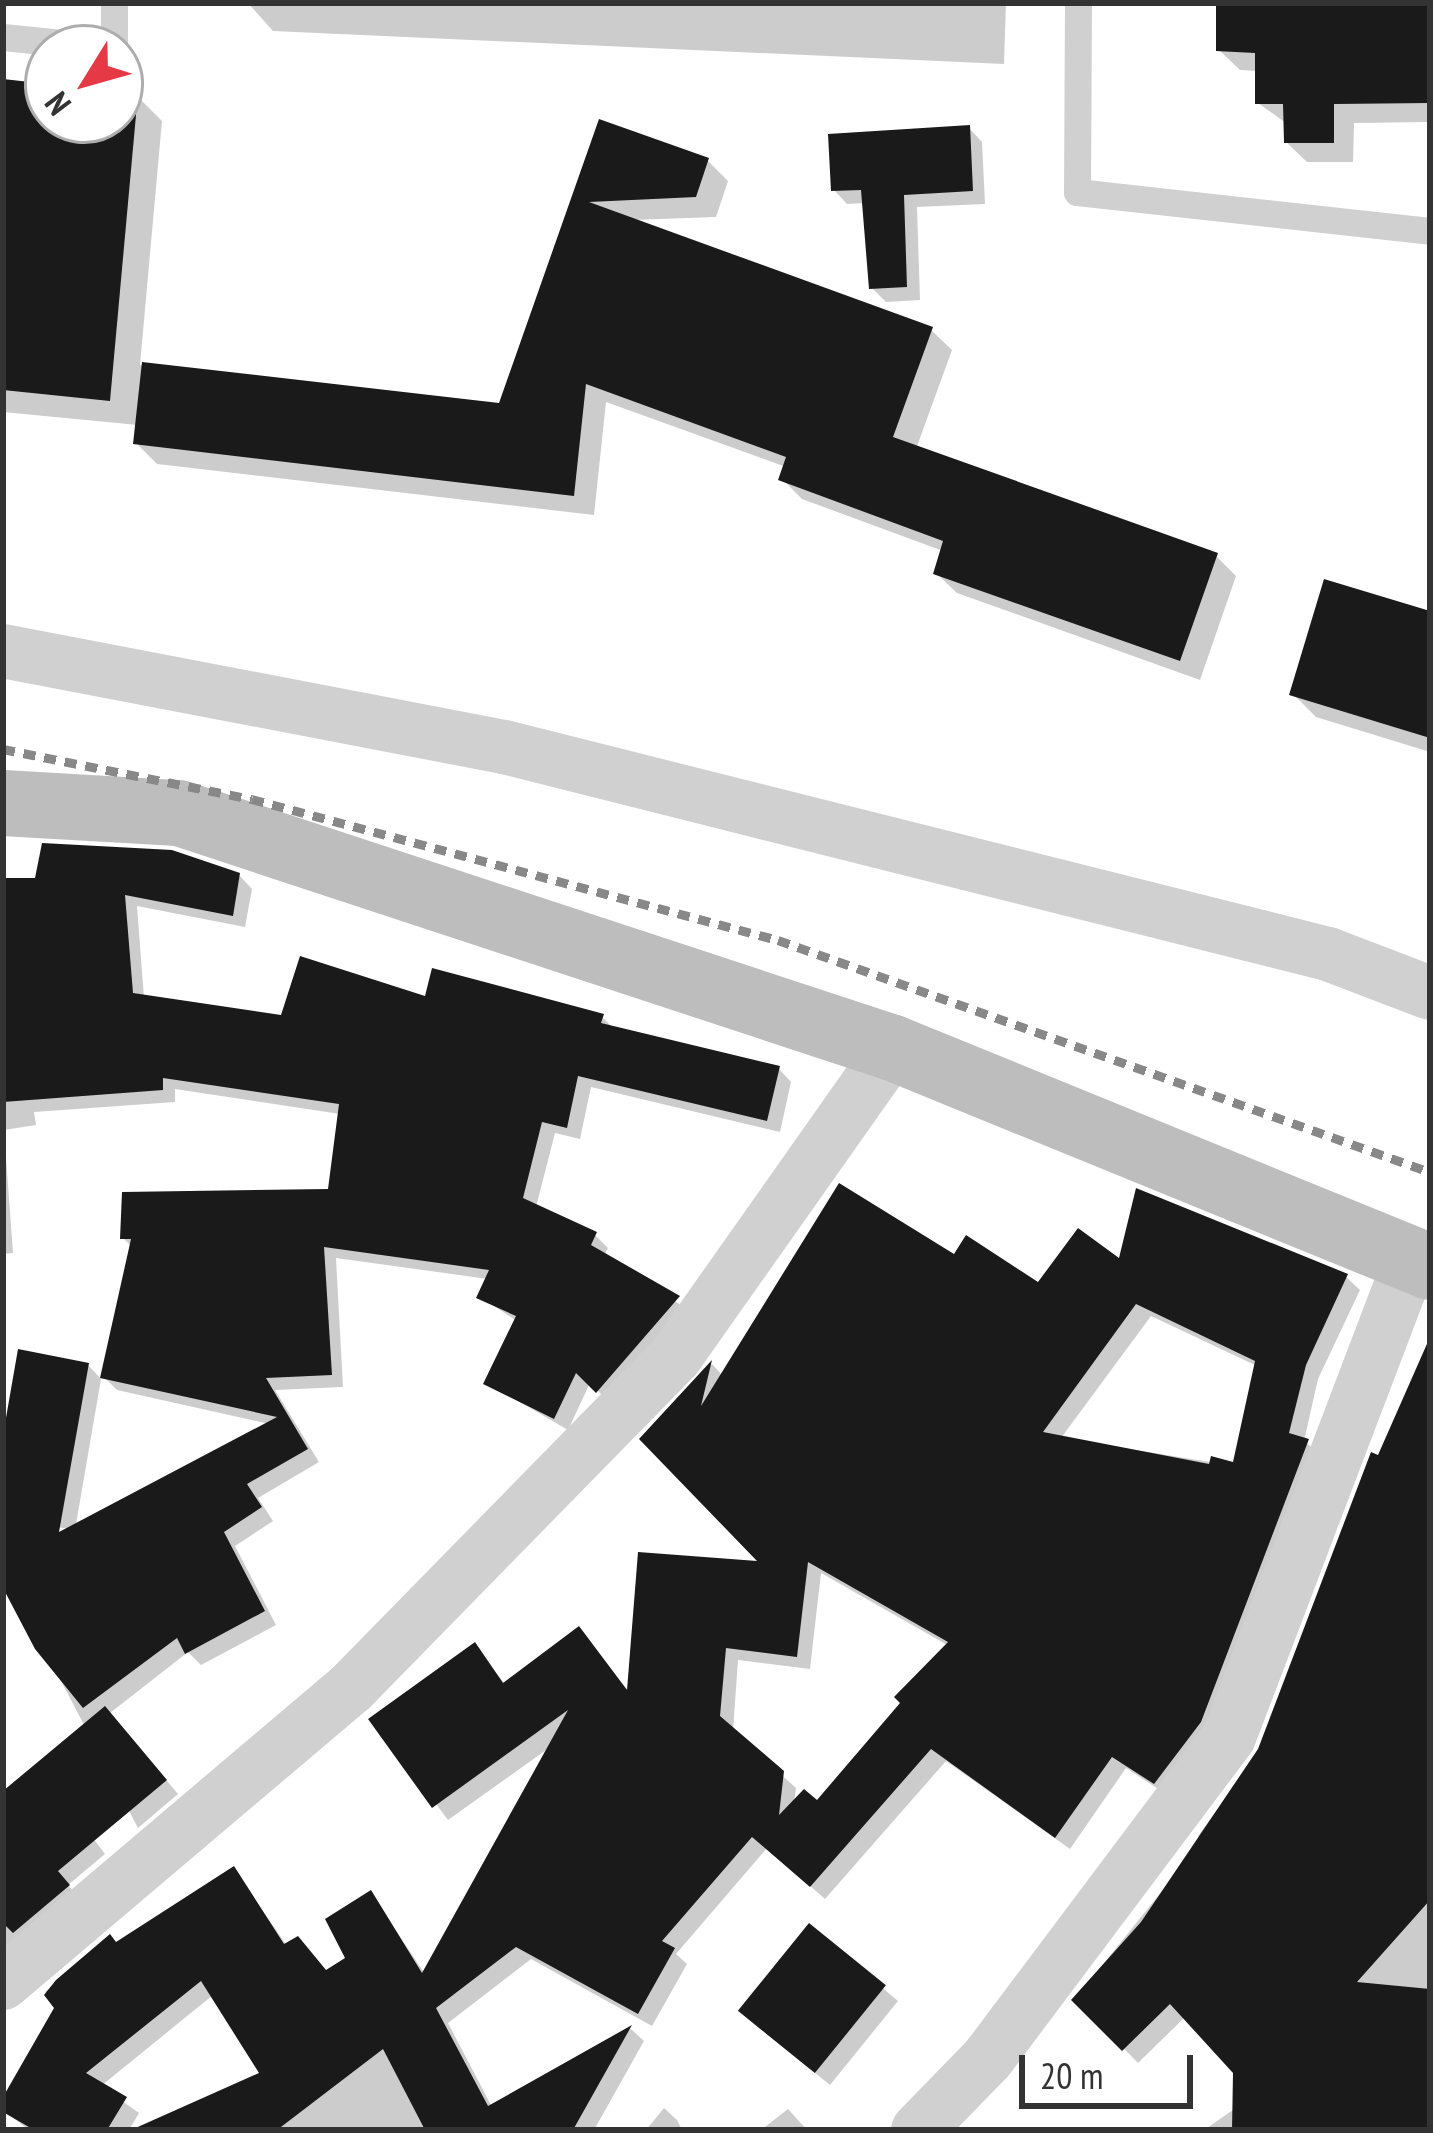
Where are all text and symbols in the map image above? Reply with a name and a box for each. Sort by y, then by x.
north arrow [24,24,144,144]
text: N [35,84,80,124]
scale bar [1025,2031,1199,2105]
text: 20 m [1040,2052,1103,2099]

